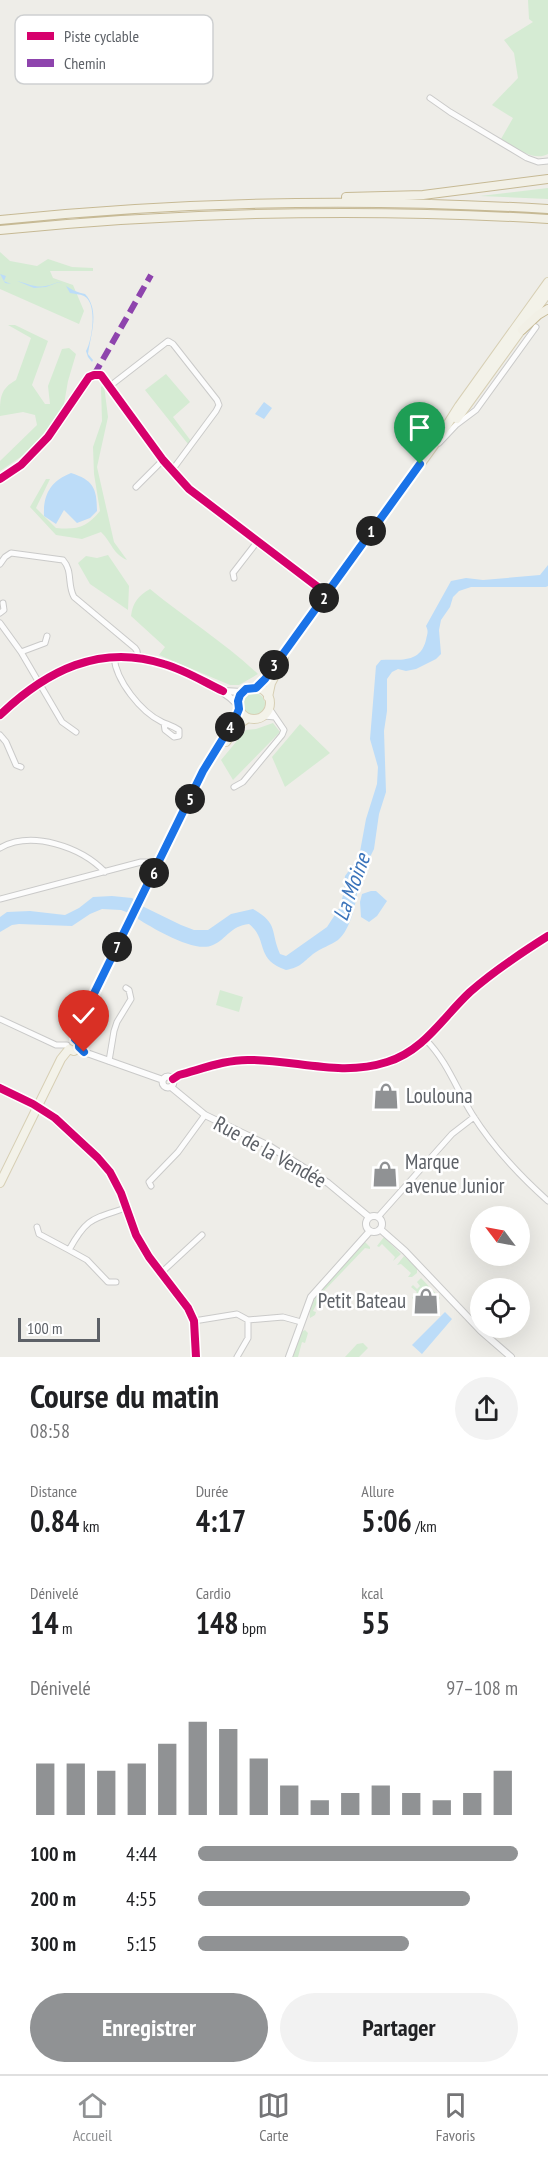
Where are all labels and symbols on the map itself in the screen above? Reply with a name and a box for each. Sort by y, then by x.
legend [15,15,213,84]
text: Piste cyclable [64,26,139,46]
text: Chemin [64,53,106,73]
pin [394,402,445,464]
pin: 1 [356,516,386,546]
pin: 2 [309,583,339,613]
pin: 3 [259,650,289,680]
pin: 4 [215,712,245,742]
pin: 5 [175,784,205,814]
water label: La Moine [326,848,377,924]
pin: 6 [139,858,169,888]
pin: 7 [102,932,132,962]
pin [58,990,109,1052]
shop icon: Loulouna [371,1081,401,1111]
place label: Loulouna [406,1082,473,1109]
street label: Rue de la Vendée [209,1110,331,1194]
place label: Marque avenue Junior [405,1148,505,1199]
shop icon: Marque avenue Junior [370,1159,400,1189]
north arrow [470,1206,530,1266]
shop icon: Petit Bateau [411,1286,441,1316]
place label: Petit Bateau [318,1287,406,1314]
scale bar [18,1315,100,1342]

